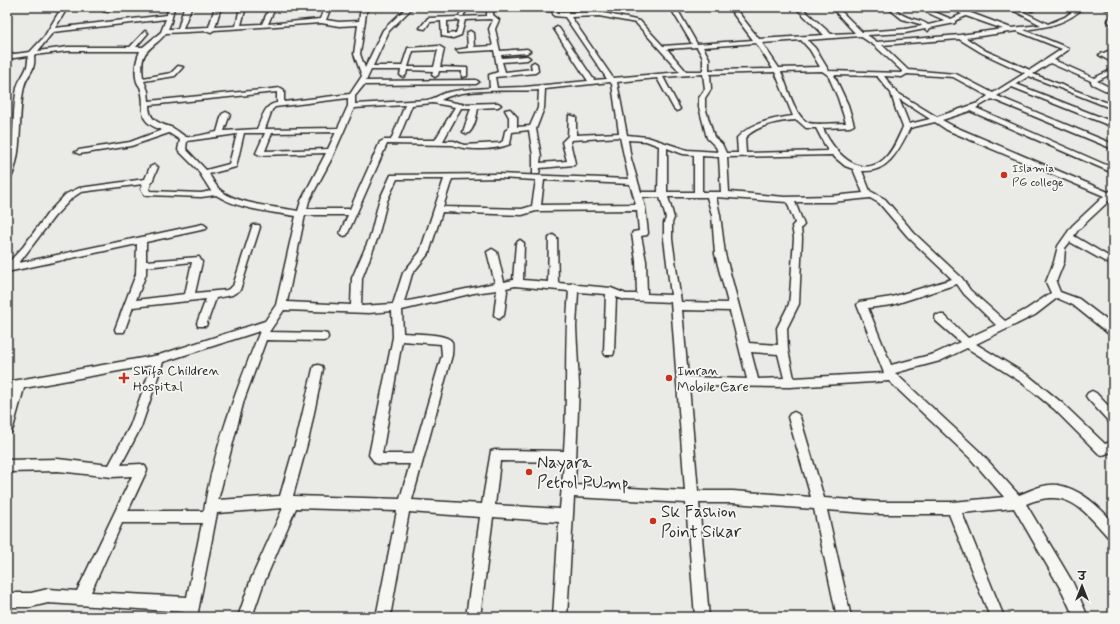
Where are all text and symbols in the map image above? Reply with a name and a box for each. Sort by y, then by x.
place label: Islamia PG college [1012,161,1064,191]
marker: Islamia PG college [999,170,1009,180]
place label: Shifa Children Hospital [133,362,220,396]
place label: Imran Mobile Care [677,362,749,396]
marker: Shifa Children Hospital [118,372,130,384]
marker: Imran Mobile Care [664,373,674,383]
place label: Nayara Petrol PUmp [537,452,629,494]
marker: Nayara Petrol PUmp [524,467,534,477]
place label: Sk Fashion Point Sikar [661,501,742,543]
marker: Sk Fashion Point Sikar [648,516,658,526]
north arrow [1062,566,1102,606]
text: उ [1077,570,1087,584]

